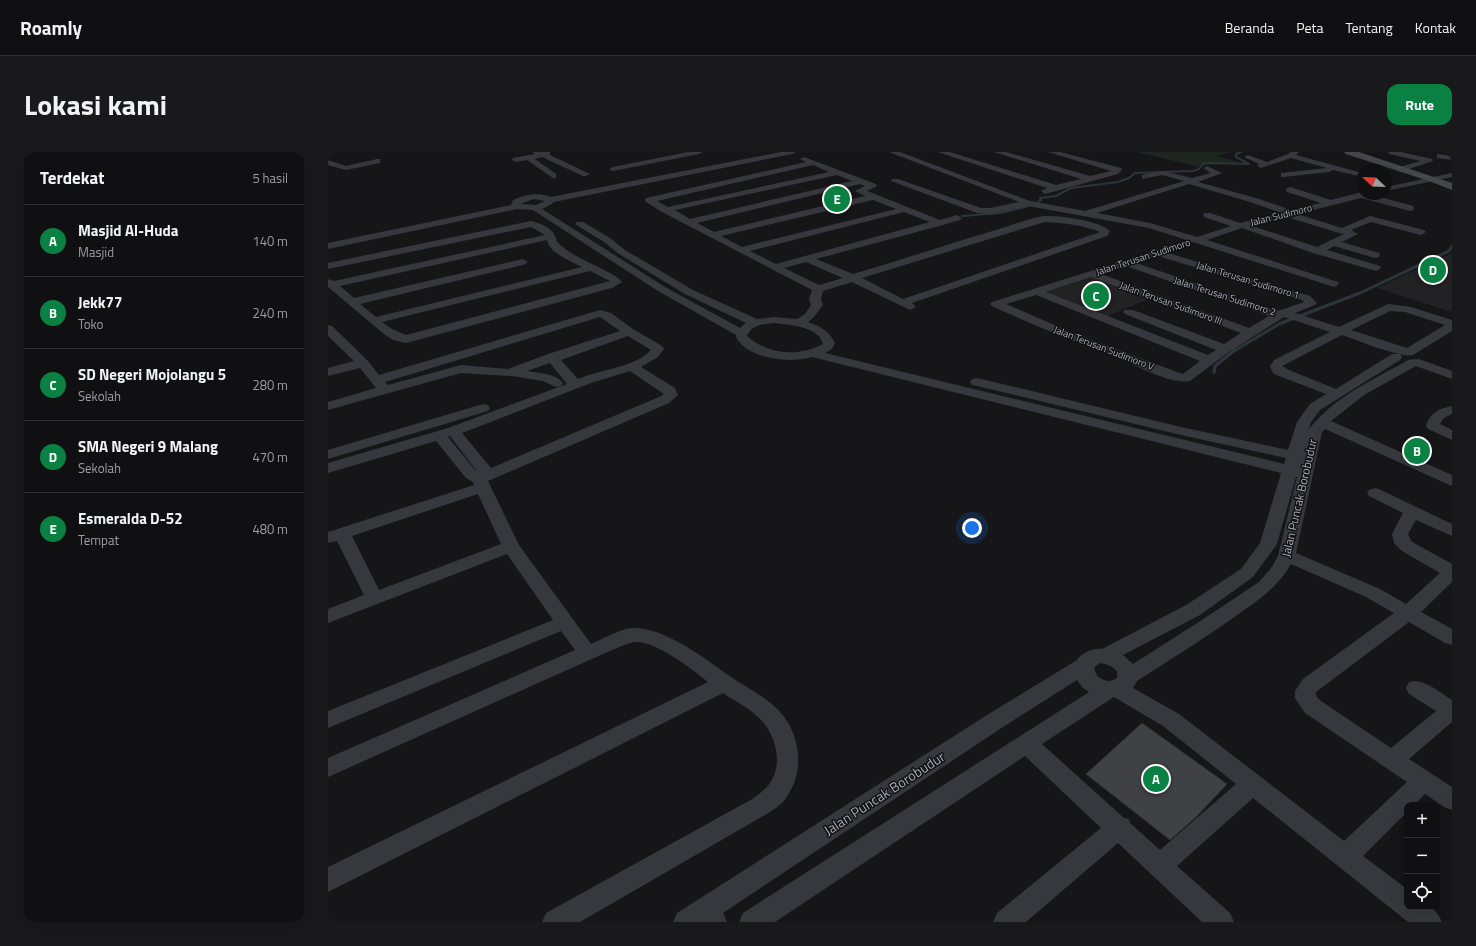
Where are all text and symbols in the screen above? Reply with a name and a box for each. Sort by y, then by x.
text: Roamly [20,13,82,42]
text: Beranda [1225,17,1274,38]
text: Peta [1296,17,1323,38]
text: Tentang [1345,17,1393,38]
text: Kontak [1415,17,1456,38]
text: Lokasi kami [24,83,167,126]
button: Rute [1387,84,1452,125]
north arrow [1356,164,1392,200]
text: Terdekat [40,165,104,191]
text: 5 hasil [252,168,288,188]
pin: E [824,184,850,214]
street label: Jalan Sudimoro [1248,200,1314,230]
text: Masjid Al-Huda [78,219,178,242]
text: A [49,231,57,251]
text: 140 m [252,231,288,251]
street label: Jalan Terusan Sudimoro [1094,235,1192,279]
text: Masjid [78,242,114,262]
pin: D [1420,255,1446,285]
street label: Jalan Terusan Sudimoro 1 [1195,257,1301,303]
street label: Jalan Terusan Sudimoro 2 [1172,272,1278,320]
street label: Jalan Terusan Sudimoro III [1118,277,1224,329]
pin: C [1083,281,1109,311]
text: Jekk77 [78,291,122,314]
text: B [49,303,57,323]
text: 240 m [252,303,288,323]
text: Toko [78,314,103,334]
street label: Jalan Terusan Sudimoro V [1052,322,1157,374]
text: SD Negeri Mojolangu 5 [78,363,226,386]
text: C [49,375,57,395]
text: 280 m [252,375,288,395]
text: Sekolah [78,386,121,406]
text: SMA Negeri 9 Malang [78,435,218,458]
pin: B [1404,436,1430,466]
street label: Jalan Puncak Borobudur [1276,437,1322,559]
text: D [49,447,57,467]
text: 470 m [252,447,288,467]
text: Sekolah [78,458,121,478]
text: Esmeralda D-52 [78,507,183,530]
your location [962,518,982,538]
text: E [49,519,57,539]
text: 480 m [252,519,288,539]
text: Tempat [78,530,119,550]
street label: Jalan Puncak Borobudur [819,746,949,840]
pin: A [1143,764,1169,794]
map controls [1404,802,1440,910]
button: + [1404,802,1440,838]
button: − [1404,838,1440,874]
button: locate [1404,874,1440,910]

